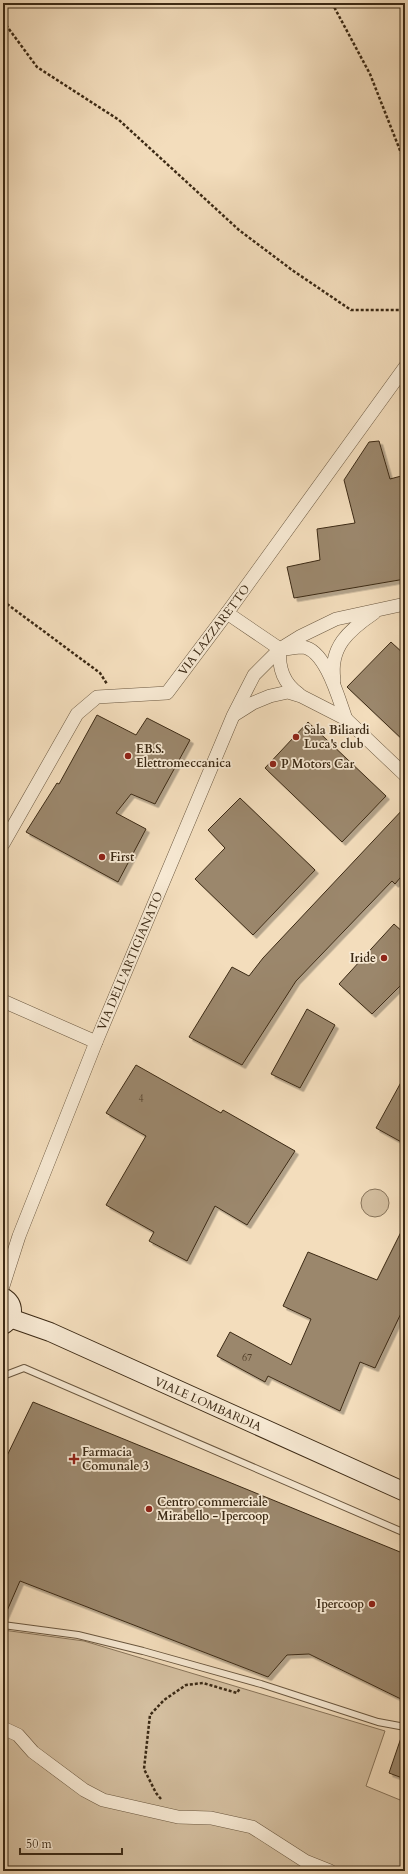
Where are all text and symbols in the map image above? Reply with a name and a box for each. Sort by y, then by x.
street label: VIA LAZZARETTO [175,581,253,679]
place label: Sala Biliardi Luca's club [304,722,370,752]
marker: Sala Biliardi Luca's club [291,732,301,742]
place label: F.B.S. Elettromeccanica [136,741,231,771]
marker: F.B.S. Elettromeccanica [123,751,133,761]
place label: P Motors Car [281,756,354,772]
marker: P Motors Car [268,759,278,769]
place label: First [110,849,135,865]
marker: First [97,852,107,862]
street label: VIA DELL'ARTIGIANATO [94,889,166,1033]
place label: Iride [350,950,376,966]
marker: Iride [379,953,389,963]
house number: 4 [138,1092,144,1106]
house number: 67 [242,1351,252,1365]
street label: VIALE LOMBARDIA [152,1373,265,1435]
place label: Farmacia Comunale 3 [82,1444,149,1474]
marker: Farmacia Comunale 3 [69,1454,79,1464]
place label: Centro commerciale Mirabello - Ipercoop [157,1494,269,1524]
marker: Centro commerciale Mirabello - Ipercoop [144,1504,154,1514]
place label: Ipercoop [317,1596,364,1612]
marker: Ipercoop [367,1599,377,1609]
scale bar [20,1830,122,1856]
text: 50 m [26,1836,53,1852]

